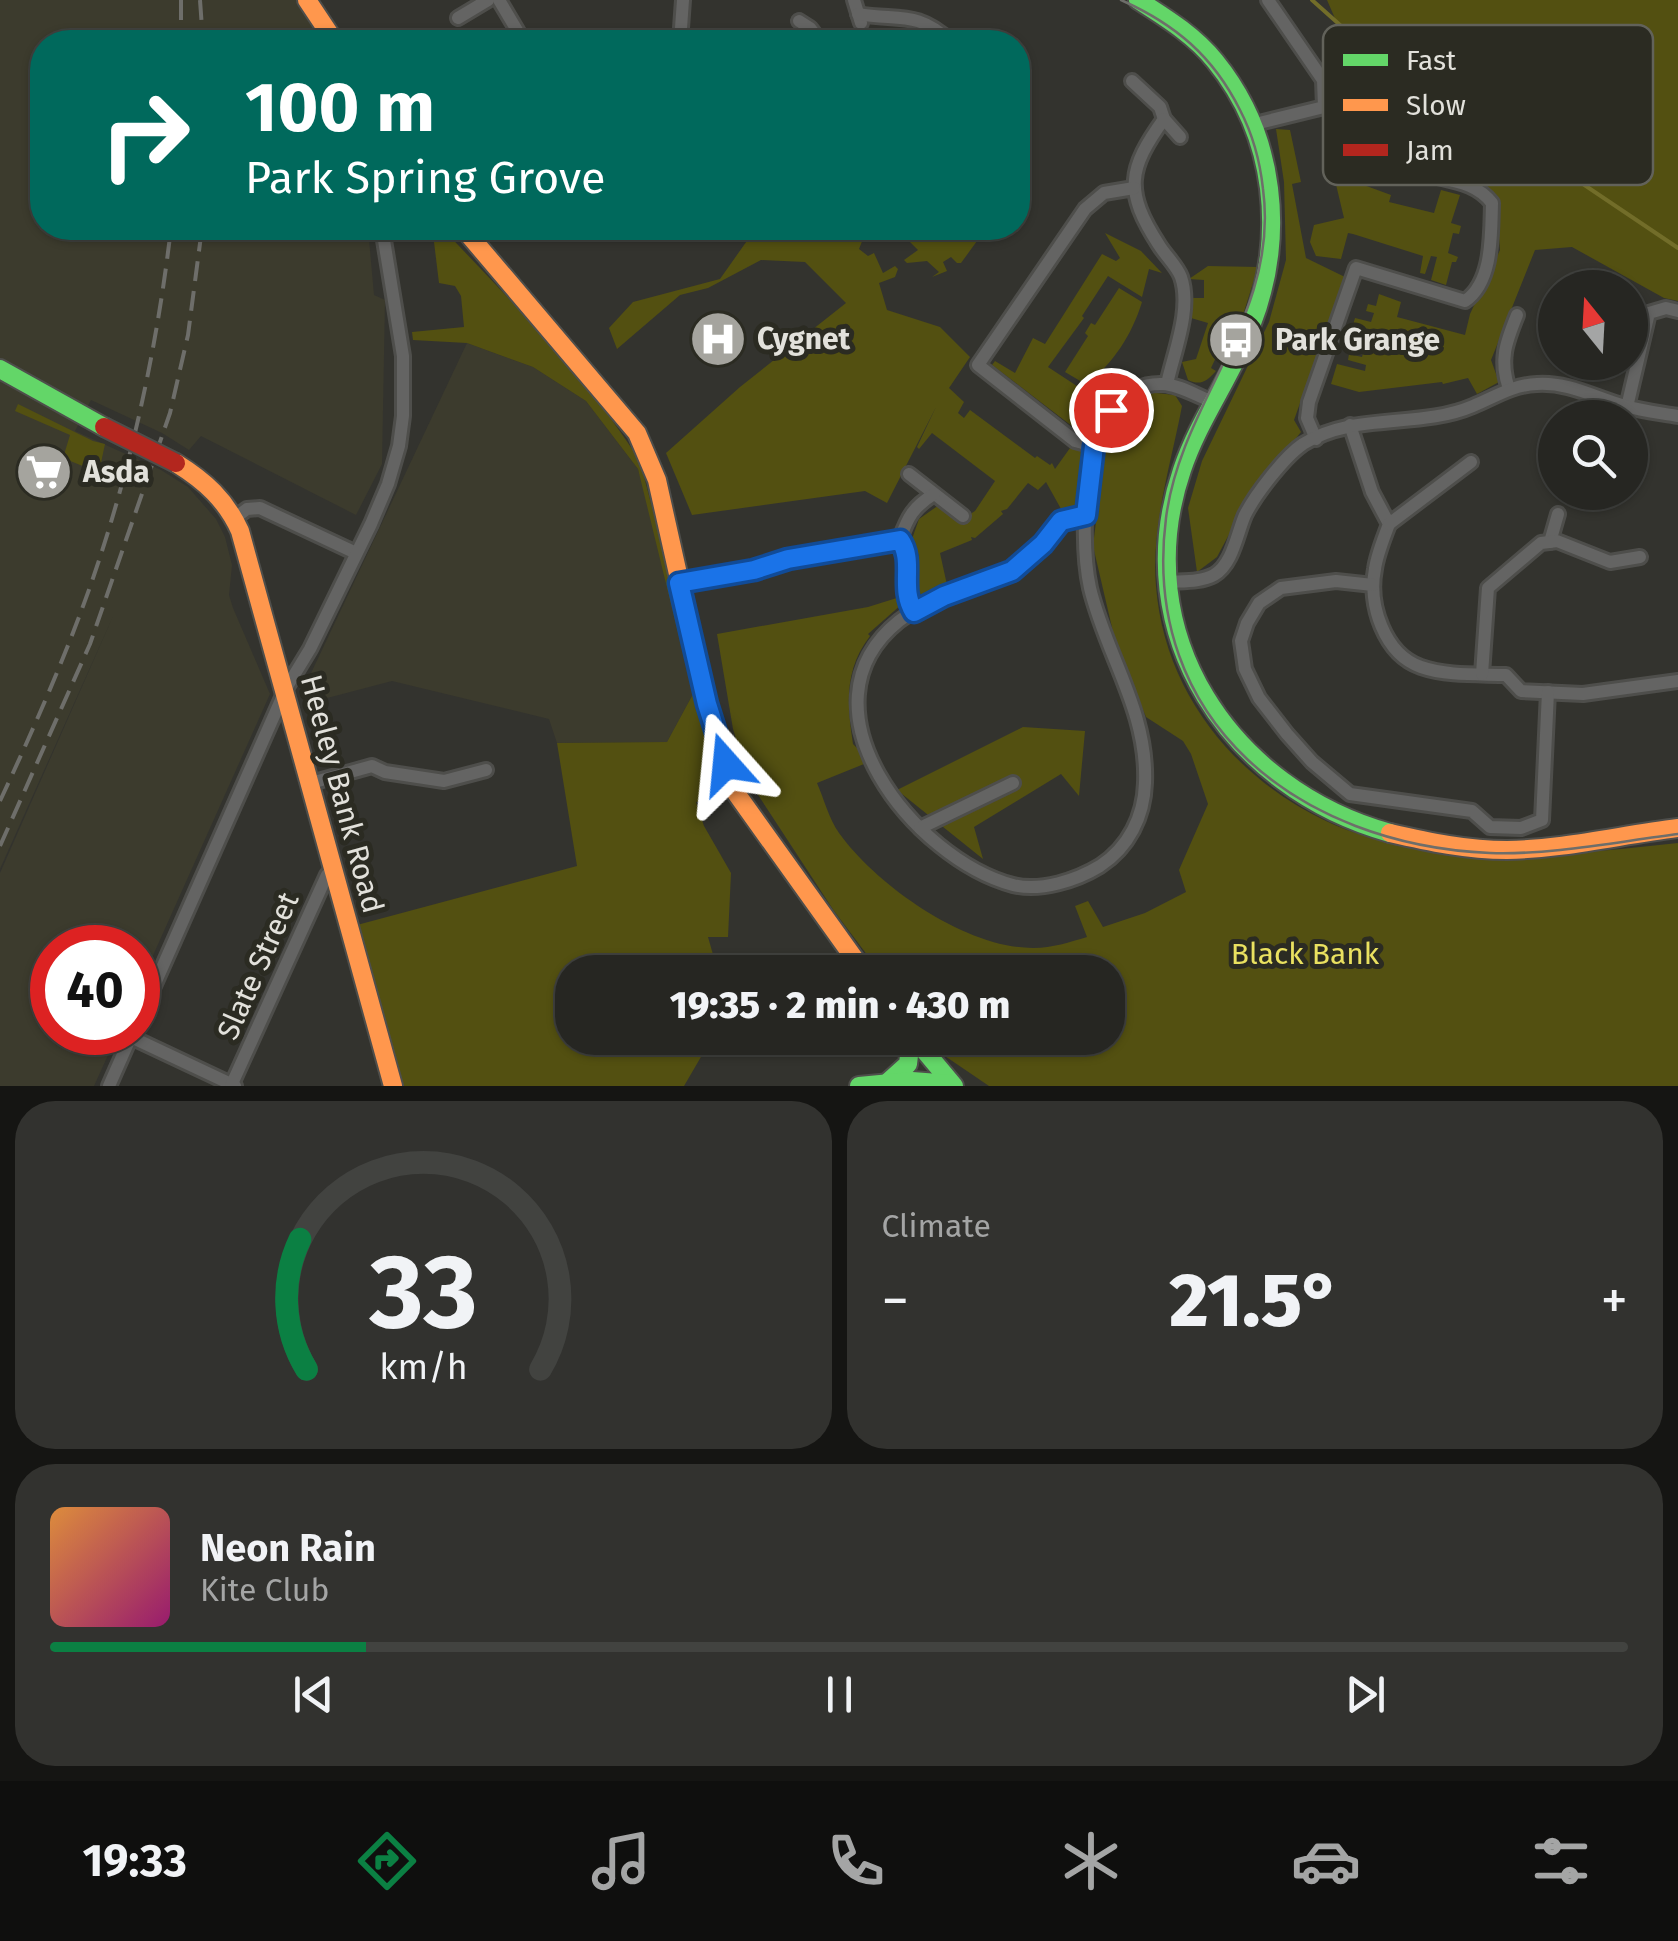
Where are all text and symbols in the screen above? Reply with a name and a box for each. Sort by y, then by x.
legend [1323,25,1653,185]
text: Fast [1406,44,1457,77]
text: 100 m [245,66,435,150]
icon: right [80,70,210,200]
text: Slow [1406,89,1466,122]
text: Jam [1406,134,1454,167]
text: Park Spring Grove [245,151,606,205]
north arrow [1538,270,1648,380]
map controls [1538,270,1648,510]
hospital icon: Cygnet [688,309,748,369]
bus stop icon: Park Grange [1206,310,1266,370]
place label: Cygnet [757,321,851,357]
place label: Park Grange [1275,322,1440,358]
pin [1069,368,1154,453]
icon: arrive [1084,383,1139,438]
button: search [1538,400,1648,510]
supermarket icon: Asda [14,442,74,502]
place label: Asda [82,454,150,490]
street label: Heeley Bank Road [293,671,391,917]
position arrow [674,712,778,816]
street label: Slate Street [210,887,307,1045]
speed limit sign: 40 [30,925,160,1055]
park label: Black Bank [1231,936,1380,972]
text: 19:35 · 2 min · 430 m [670,982,1010,1028]
text: Climate [882,1207,991,1245]
text: 33 [368,1230,477,1355]
text: 21.5° [1169,1256,1340,1346]
text: − [882,1268,909,1334]
text: + [1601,1268,1628,1334]
text: km/h [379,1346,467,1388]
text: Neon Rain [200,1525,376,1571]
text: Kite Club [200,1571,329,1609]
icon: previous [286,1667,341,1722]
icon: pause [812,1667,867,1722]
icon: next [1338,1667,1393,1722]
icon: directions [352,1826,422,1896]
icon: music [586,1826,656,1896]
icon: phone [821,1826,891,1896]
icon: climate [1056,1826,1126,1896]
icon: car [1291,1826,1361,1896]
icon: filters [1526,1826,1596,1896]
text: 19:33 [82,1834,187,1888]

